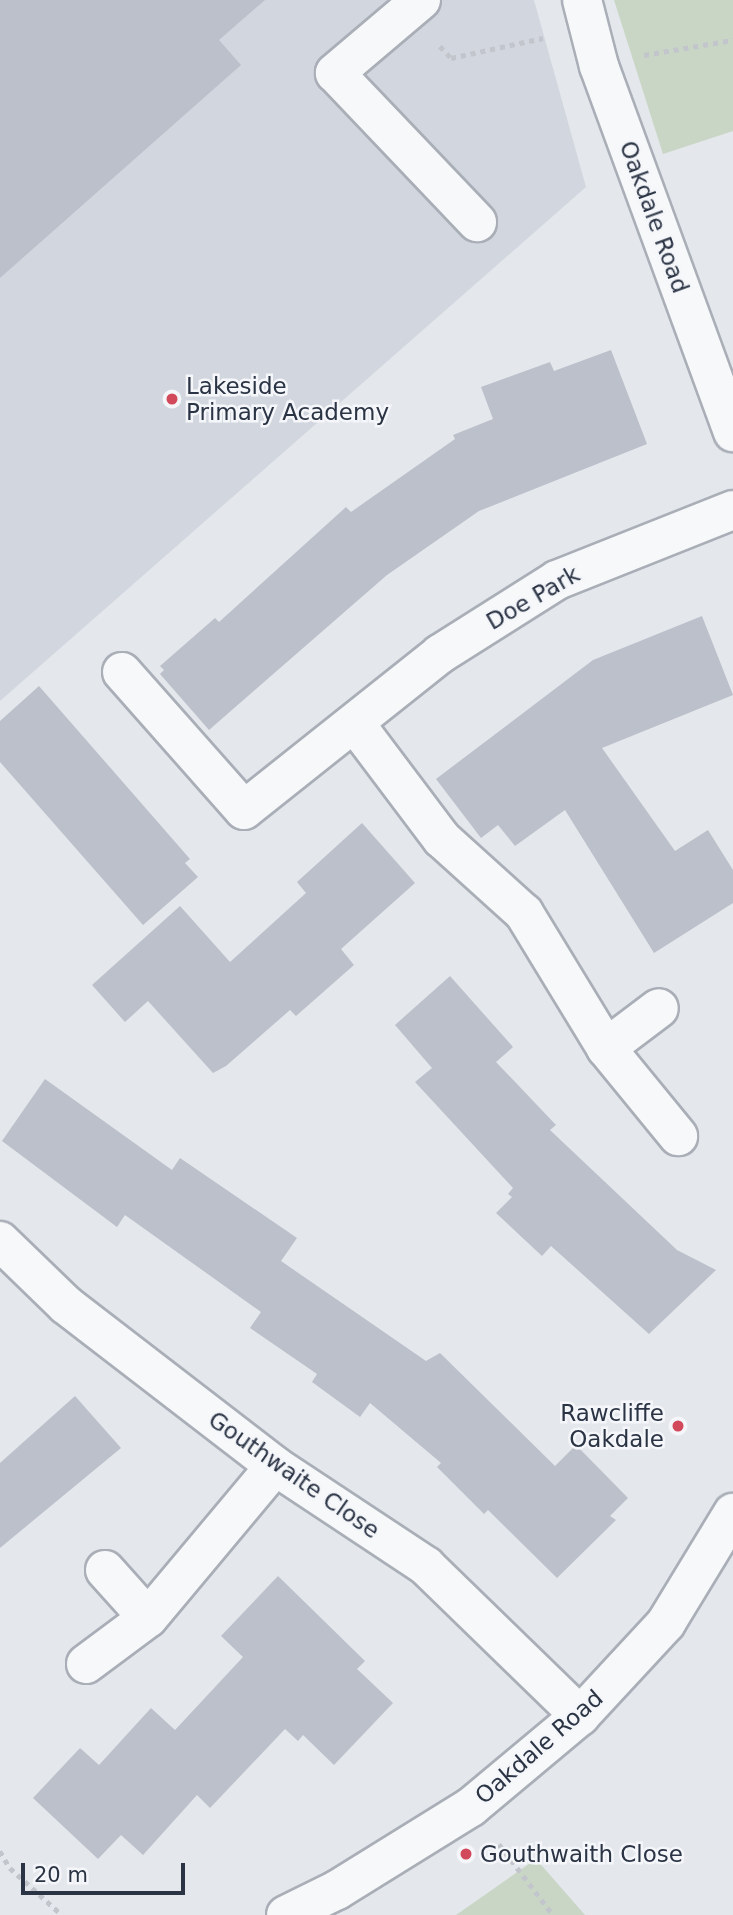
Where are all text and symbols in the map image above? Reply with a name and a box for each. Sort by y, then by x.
street label: Oakdale Road [614,137,694,297]
place label: Lakeside Primary Academy [186,372,389,426]
marker: Lakeside Primary Academy [164,391,180,407]
street label: Doe Park [482,560,584,636]
place label: Rawcliffe Oakdale [560,1399,664,1453]
street label: Gouthwaite Close [203,1406,385,1544]
marker: Rawcliffe Oakdale [670,1418,686,1434]
street label: Oakdale Road [470,1684,608,1810]
place label: Gouthwaith Close [480,1840,683,1868]
marker: Gouthwaith Close [458,1846,474,1862]
scale bar [24,1848,189,1892]
text: 20 m [34,1863,88,1887]

